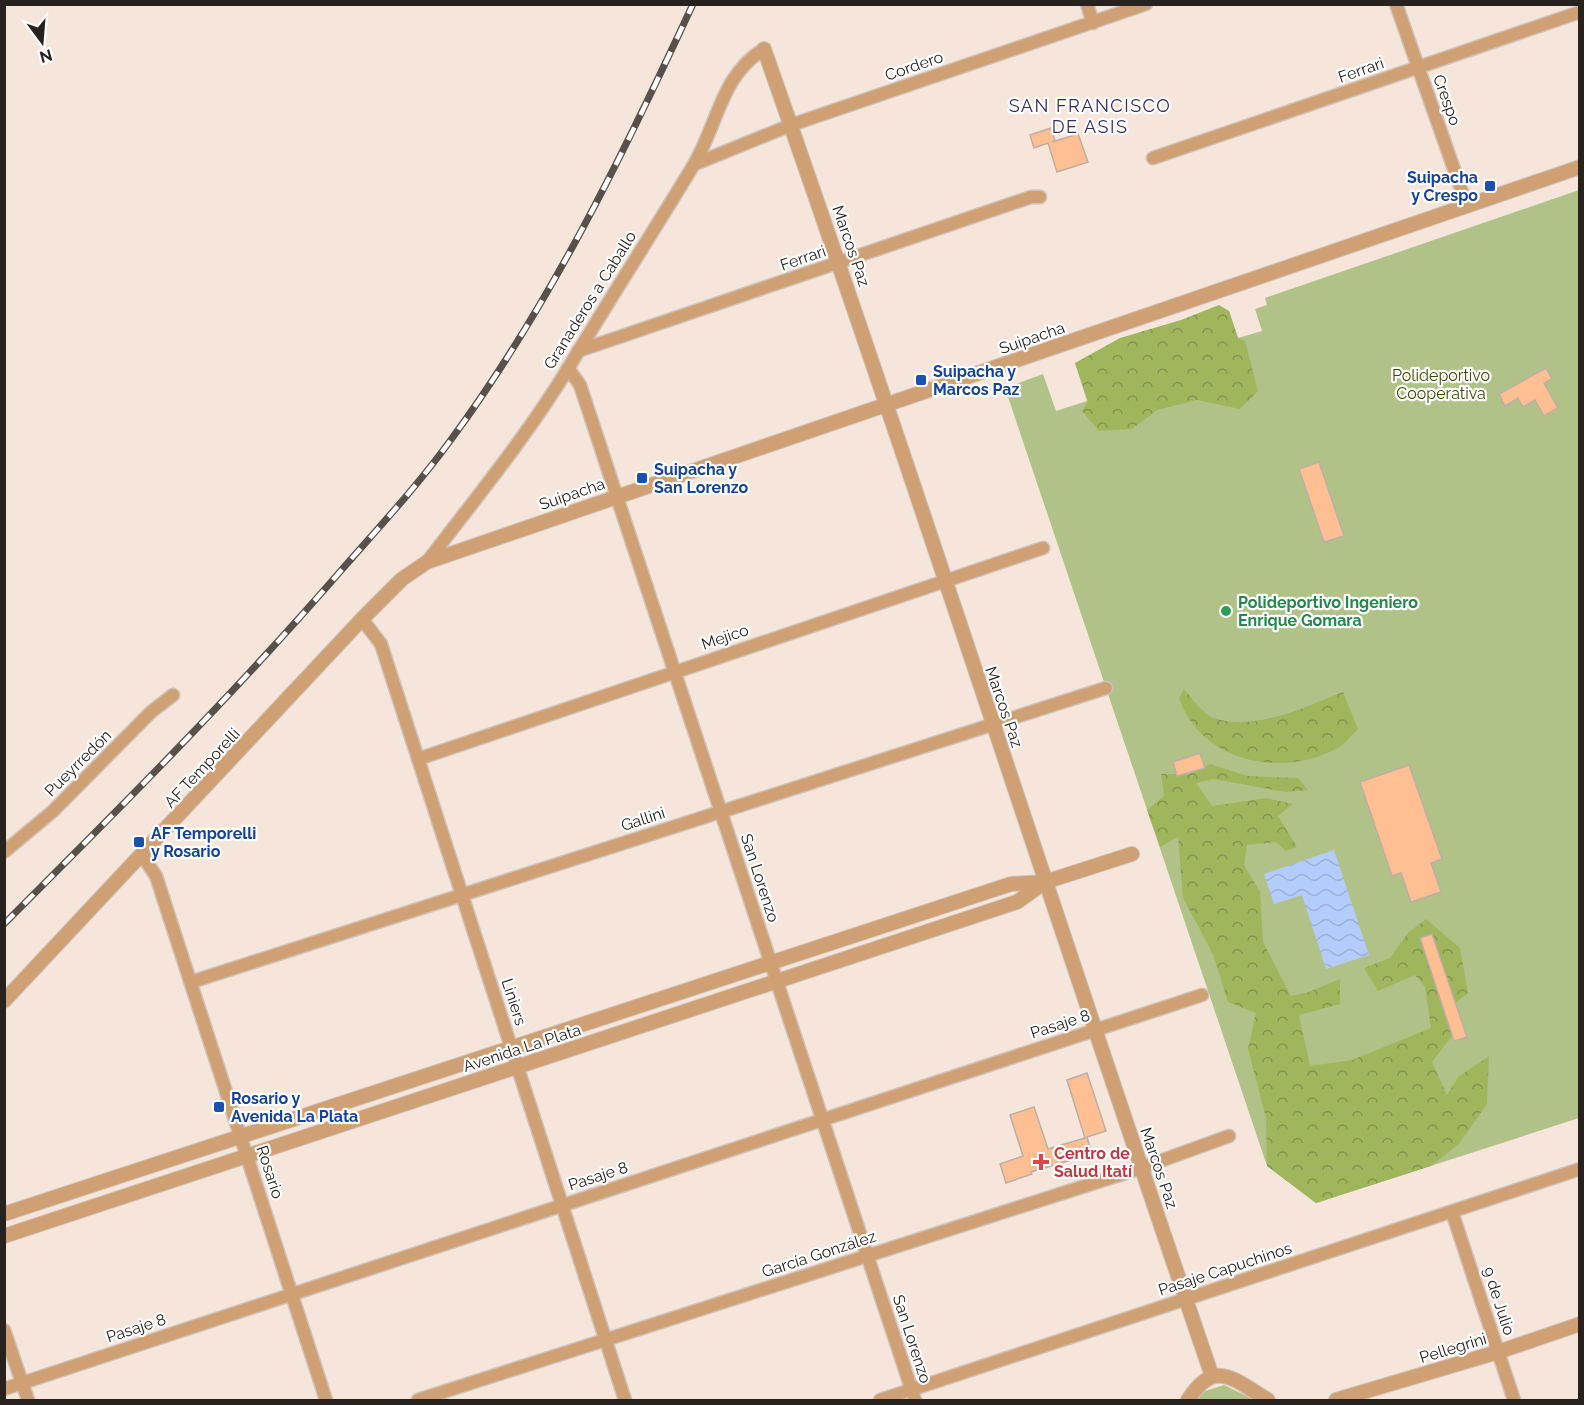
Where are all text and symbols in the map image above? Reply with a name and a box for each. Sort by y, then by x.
north arrow [12,12,72,72]
text: N [38,45,54,67]
street label: Cordero [882,47,946,85]
street label: Ferrari [1336,53,1386,87]
street label: Crespo [1429,72,1465,128]
district label: SAN FRANCISCO DE ASIS [1009,95,1171,137]
place label: Suipacha y Crespo [1407,168,1478,205]
marker: Suipacha y Crespo [1483,179,1497,193]
street label: Marcos Paz [828,203,874,289]
street label: Granaderos a Caballo [540,227,640,373]
street label: Ferrari [778,241,828,275]
street label: Suipacha [997,318,1067,358]
place label: Suipacha y Marcos Paz [933,362,1019,399]
park label: Polideportivo Cooperativa [1392,366,1490,403]
marker: Suipacha y Marcos Paz [914,373,928,387]
place label: Suipacha y San Lorenzo [654,460,749,497]
marker: Suipacha y San Lorenzo [635,471,649,485]
street label: Suipacha [537,474,607,514]
place label: Polideportivo Ingeniero Enrique Gomara [1238,593,1418,630]
marker: Polideportivo Ingeniero Enrique Gomara [1219,604,1233,618]
street label: Mejico [699,620,751,654]
street label: Marcos Paz [981,664,1027,750]
street label: AF Temporelli [160,724,244,812]
street label: Pueyrredón [41,726,115,800]
street label: Gallini [619,803,667,835]
place label: AF Temporelli y Rosario [151,824,256,861]
street label: San Lorenzo [737,831,783,925]
marker: AF Temporelli y Rosario [132,835,146,849]
street label: Liniers [497,976,531,1028]
street label: Pasaje 8 [1028,1005,1092,1043]
street label: Avenida La Plata [461,1020,583,1076]
place label: Rosario y Avenida La Plata [231,1089,358,1126]
marker: Rosario y Avenida La Plata [212,1100,226,1114]
street label: Marcos Paz [1136,1125,1182,1211]
street label: Rosario [253,1143,287,1201]
place label: Centro de Salud Itatí [1054,1144,1133,1181]
marker: Centro de Salud Itatí [1032,1153,1050,1171]
street label: Pasaje 8 [566,1157,630,1195]
street label: García González [759,1227,879,1281]
street label: Pasaje Capuchinos [1156,1238,1294,1300]
street label: 9 de Julio [1479,1264,1519,1338]
street label: San Lorenzo [889,1292,935,1386]
street label: Pasaje 8 [104,1309,168,1347]
street label: Pellegrini [1417,1329,1489,1367]

